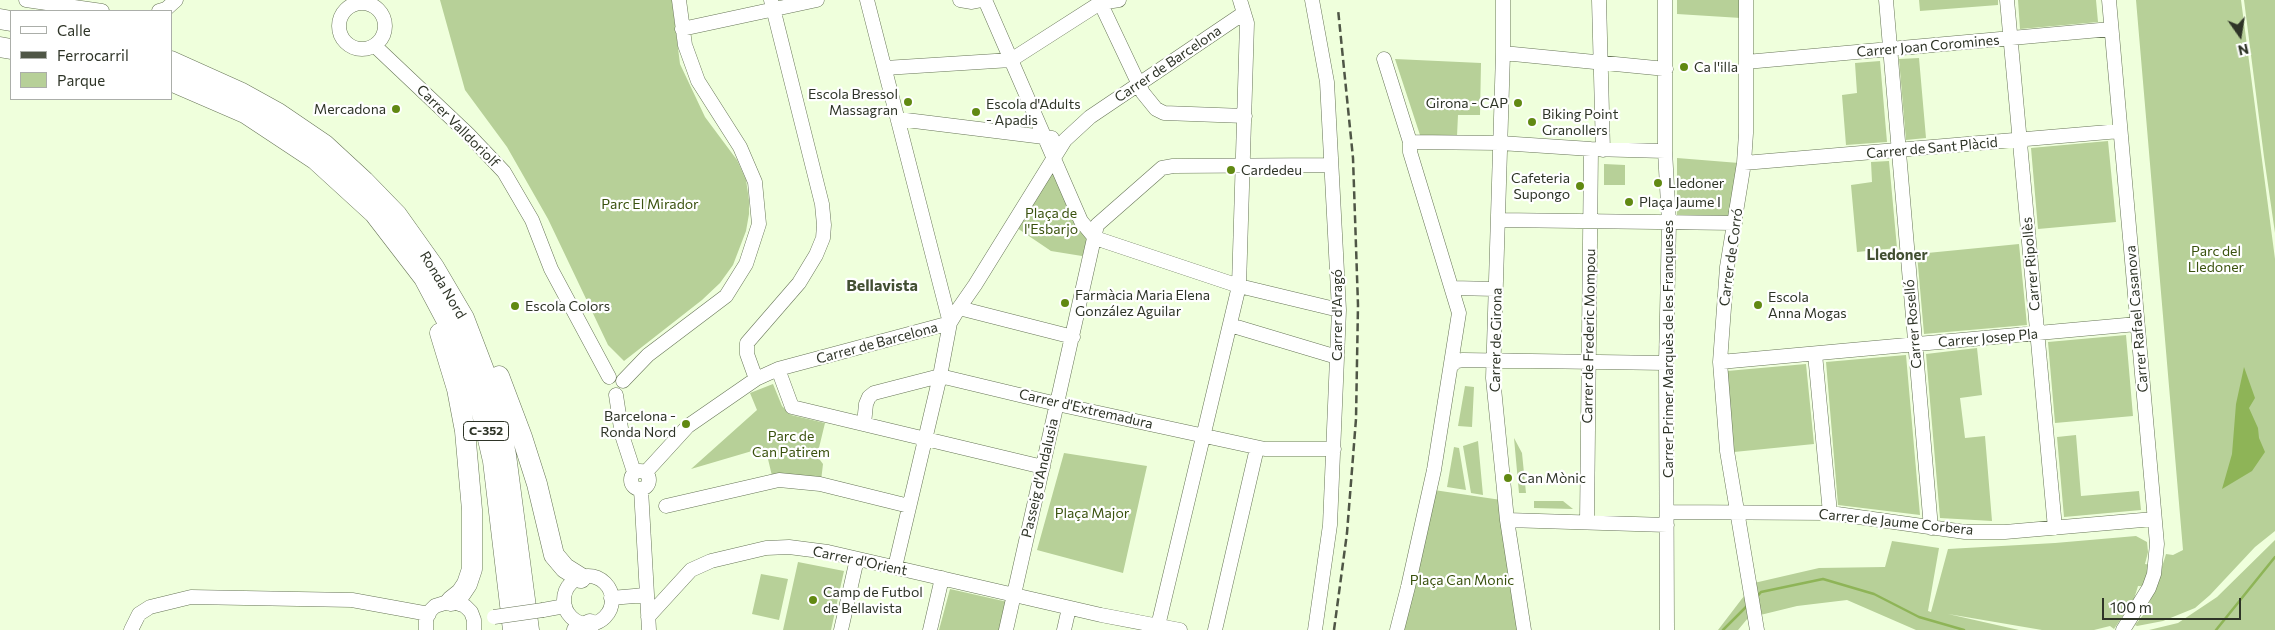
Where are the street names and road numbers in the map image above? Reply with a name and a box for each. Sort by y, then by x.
street label: Carrer de Barcelona [1112,22,1224,106]
street label: Carrer Joan Coromines [1856,31,2000,61]
street label: Carrer Valldoriolf [413,81,503,171]
street label: Carrer de Sant Plàcid [1866,134,1998,162]
street label: Carrer de Corró [1716,207,1746,307]
street label: Carrer Ripollès [2019,216,2043,312]
street label: Carrer Primer Marquès de les Franqueses [1660,220,1676,478]
street label: Carrer Rafael Casanova [2122,245,2152,393]
street label: Ronda Nord [416,248,470,322]
street label: Carrer de Frederic Mompou [1579,248,1599,424]
street label: Carrer d'Aragó [1329,269,1345,361]
street label: Carrer Roselló [1901,278,1925,370]
street label: Carrer de Girona [1487,288,1505,392]
street label: Carrer de Barcelona [814,319,940,367]
street label: Carrer Josep Pla [1937,325,2039,351]
street label: Carrer d'Extremadura [1017,385,1155,433]
street label: Passeig d'Andalusia [1018,417,1062,539]
road number: C-352 [464,422,508,441]
street label: Carrer de Jaume Corbera [1818,506,1974,538]
street label: Carrer d'Orient [811,543,909,579]

